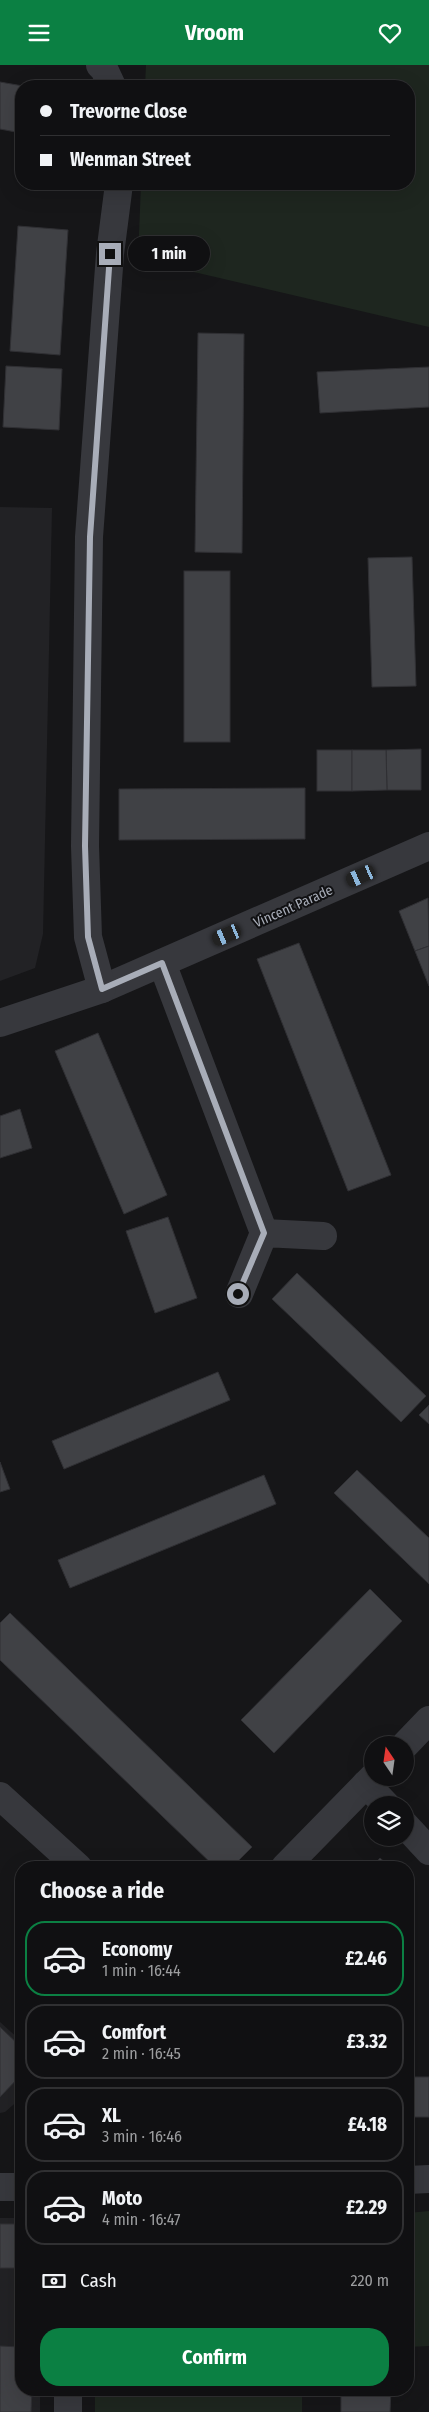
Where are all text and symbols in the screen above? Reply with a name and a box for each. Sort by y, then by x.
icon: menu [25,19,53,47]
text: Vroom [185,19,244,46]
icon: heart [376,19,404,47]
text: Trevorne Close [70,100,187,123]
text: Wenman Street [70,148,191,171]
callout: 1 min [128,237,210,271]
route end [99,243,121,265]
text: 1 min [152,244,186,263]
car [344,863,377,889]
street label: Vincent Parade [251,881,336,932]
car [210,922,243,948]
route start [227,1283,249,1305]
north arrow [364,1736,414,1786]
map controls [364,1736,414,1846]
button: layers [364,1796,414,1846]
text: Choose a ride [40,1877,164,1904]
icon: car [42,1936,87,1981]
text: Economy [102,1938,172,1961]
text: £2.46 [345,1947,387,1970]
text: 1 min · 16:44 [102,1961,181,1980]
icon: car [42,2019,87,2064]
text: Comfort [102,2021,166,2044]
text: £3.32 [346,2030,387,2053]
text: 2 min · 16:45 [102,2044,181,2063]
icon: car [42,2102,87,2147]
text: XL [102,2104,121,2127]
text: £4.18 [348,2113,387,2136]
text: 3 min · 16:46 [102,2127,182,2146]
icon: car [42,2185,87,2230]
text: Moto [102,2187,142,2210]
text: £2.29 [346,2196,387,2219]
text: 4 min · 16:47 [102,2210,181,2229]
icon: cash [40,2267,68,2295]
text: Cash [80,2269,117,2292]
text: 220 m [350,2271,389,2290]
button: Confirm [40,2328,389,2386]

